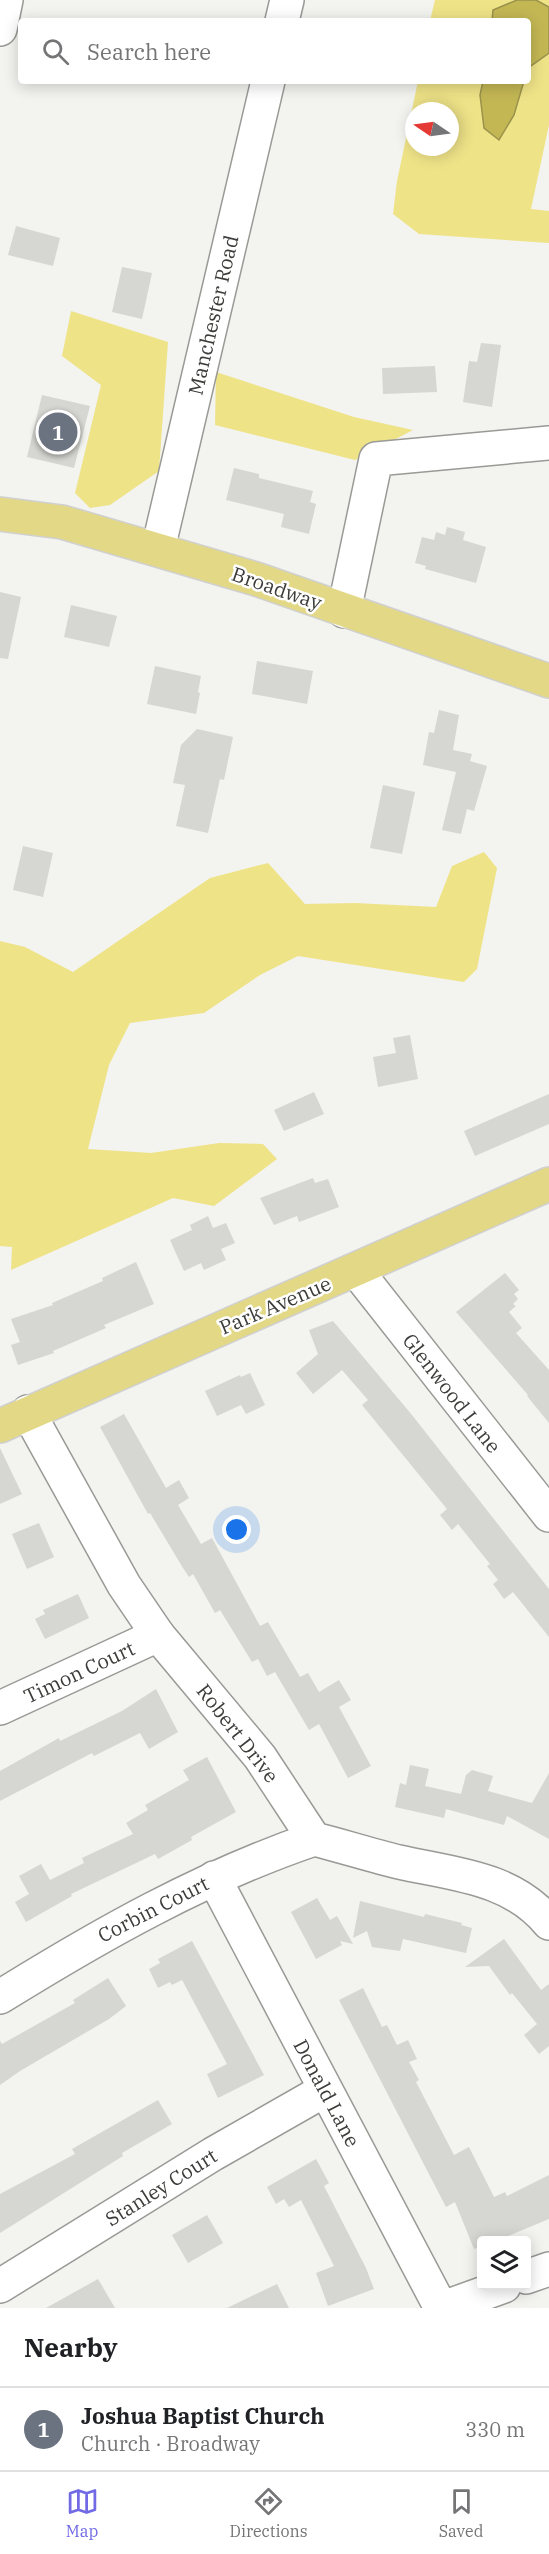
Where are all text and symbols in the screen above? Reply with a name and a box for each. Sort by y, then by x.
search box [18,18,531,84]
icon: search [39,35,72,68]
text: Search here [87,37,211,66]
north arrow [405,102,459,156]
street label: Manchester Road [181,232,245,398]
pin: 1 [38,410,78,454]
street label: Broadway [228,560,326,616]
street label: Park Avenue [215,1269,335,1341]
street label: Glenwood Lane [397,1327,507,1459]
your location [222,1515,251,1544]
street label: Timon Court [19,1634,139,1710]
street label: Robert Drive [191,1678,285,1788]
street label: Corbin Court [93,1869,213,1949]
street label: Donald Lane [287,2034,367,2152]
street label: Stanley Court [100,2142,222,2232]
map controls [477,2236,531,2290]
button: layers [477,2236,531,2290]
text: Nearby [24,2330,118,2364]
text: Joshua Baptist Church [81,2401,325,2430]
text: 1 [38,2416,50,2443]
text: 330 m [465,2416,525,2443]
text: Church · Broadway [81,2430,260,2457]
tab: Map [66,2485,99,2541]
tab: Directions [230,2485,308,2541]
tab: Saved [439,2485,483,2541]

